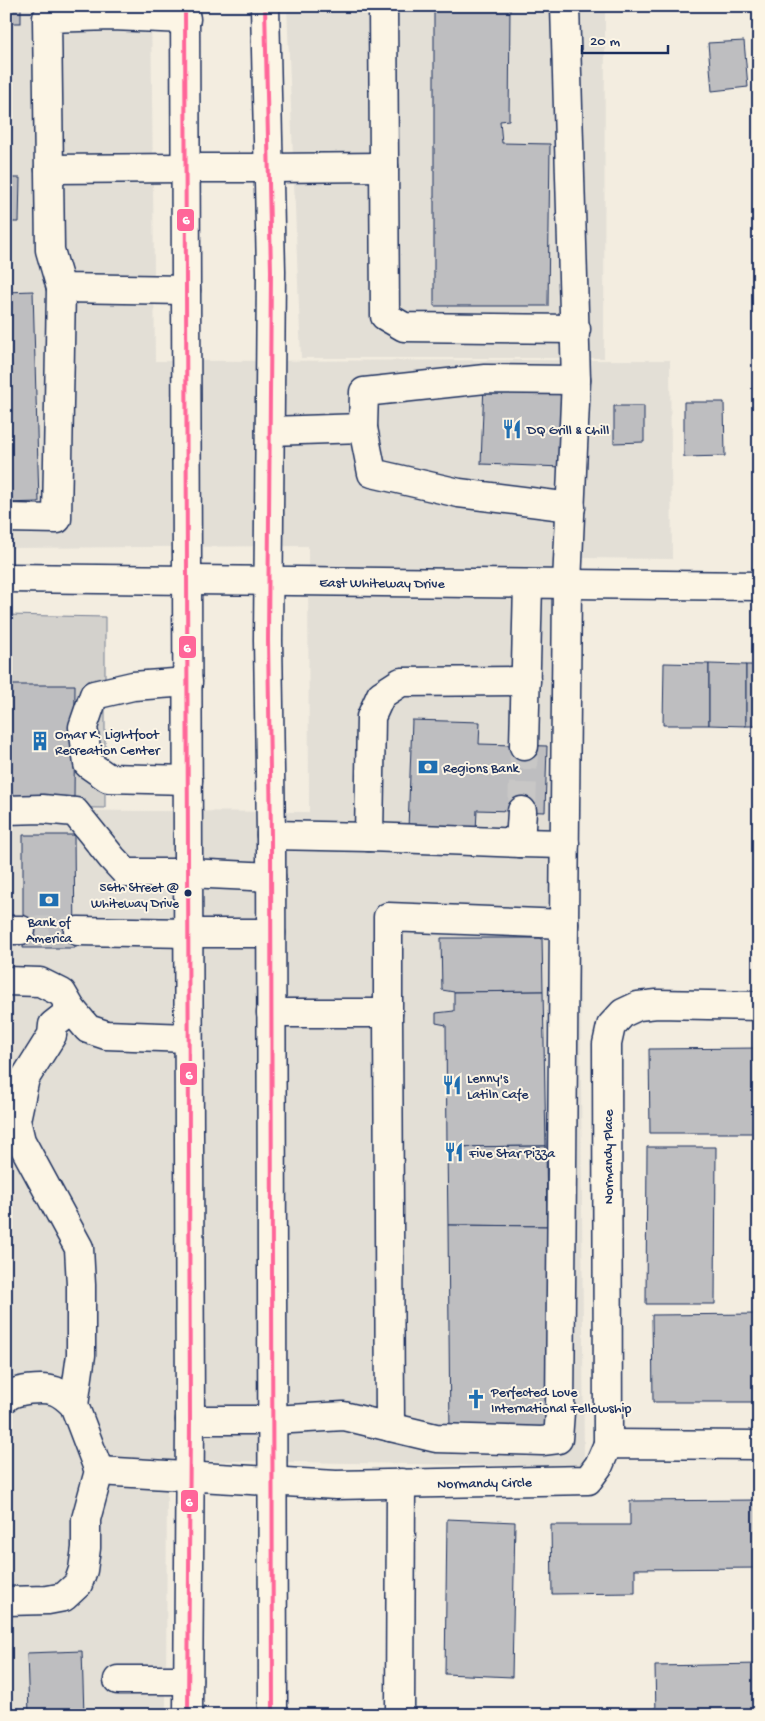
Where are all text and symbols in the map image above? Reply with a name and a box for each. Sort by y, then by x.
scale bar [582,22,669,54]
text: 20 m [590,33,620,51]
line badge: 6 [176,208,195,232]
text: 6 [182,213,190,230]
restaurant icon: DQ Grill & Chill [501,418,523,440]
place label: DQ Grill & Chill [526,423,609,440]
street label: East Whiteway Drive [319,575,446,594]
line badge: 6 [178,635,197,659]
text: 6 [183,641,191,658]
place label: Omar K. Lightfoot Recreation Center [55,727,161,760]
building icon: Omar K. Lightfoot Recreation Center [29,730,51,752]
bank icon: Regions Bank [417,756,439,778]
place label: Regions Bank [443,761,521,778]
place label: 56th Street @ Whiteway Drive [91,881,179,912]
marker: 56th Street @ Whiteway Drive [183,888,193,898]
bank icon: Bank of America [38,889,60,911]
place label: Bank of America [26,915,73,948]
line badge: 6 [179,1062,198,1086]
text: 6 [185,1068,193,1085]
place label: Lenny's Latiln Cafe [467,1071,529,1104]
restaurant icon: Lenny's Latiln Cafe [441,1074,463,1096]
street label: Normandy Place [601,1109,618,1204]
restaurant icon: Five Star Pizza [443,1141,465,1163]
place label: Five Star Pizza [468,1146,556,1163]
place label: Perfected Love International Fellowship [490,1385,632,1418]
church icon: Perfected Love International Fellowship [465,1388,487,1410]
street label: Normandy Circle [437,1475,533,1494]
line badge: 6 [180,1489,199,1513]
text: 6 [185,1495,193,1512]

